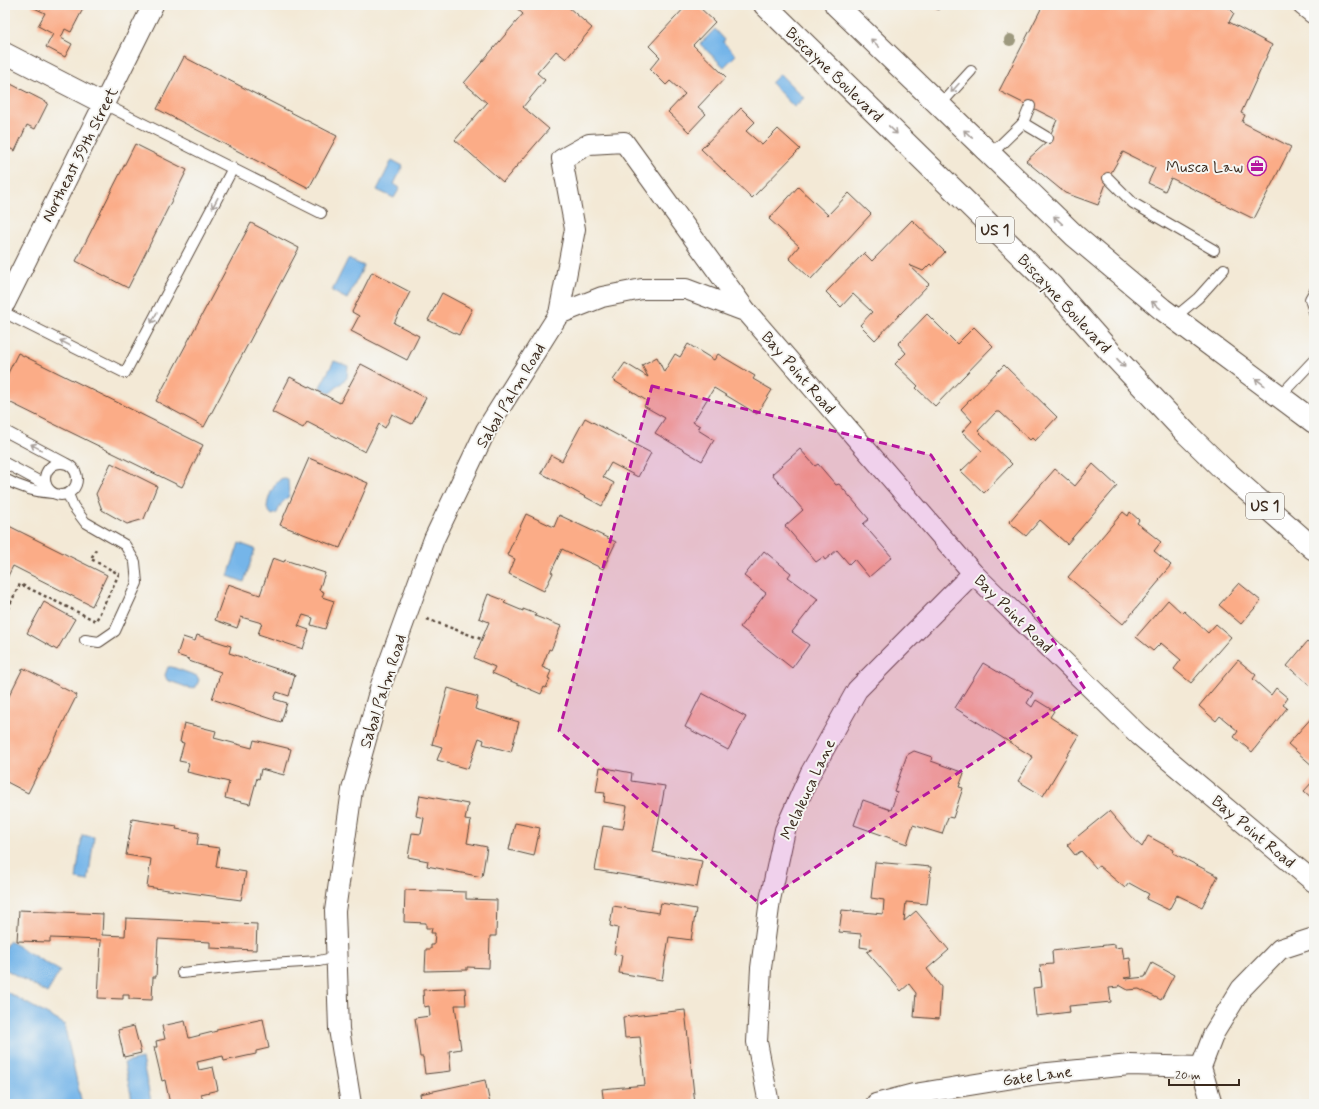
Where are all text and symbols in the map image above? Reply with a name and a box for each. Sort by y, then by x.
street label: Biscayne Boulevard [780,23,887,127]
one-way arrow [870,38,880,48]
street label: Northeast 39th Street [37,83,124,226]
one-way arrow [950,83,960,93]
one-way arrow [888,125,898,135]
one-way arrow [963,129,973,139]
office icon: Musca Law [1246,155,1268,177]
place label: Musca Law [1166,157,1243,178]
one-way arrow [211,196,218,208]
one-way arrow [1053,215,1063,225]
road number: US 1 [976,217,1014,243]
street label: Biscayne Boulevard [1012,250,1115,358]
one-way arrow [1151,300,1162,309]
one-way arrow [150,311,158,323]
street label: Bay Point Road [756,327,840,419]
one-way arrow [60,339,72,346]
street label: Sabal Palm Road [472,340,551,452]
one-way arrow [1116,358,1125,368]
one-way arrow [1255,378,1266,387]
one-way arrow [30,443,42,451]
road number: US 1 [1246,493,1284,519]
street label: Bay Point Road [969,570,1057,658]
street label: Sabal Palm Road [355,632,412,751]
street label: Melaleuca Lane [776,736,841,843]
street label: Bay Point Road [1207,791,1299,873]
street label: Gate Lane [1001,1061,1073,1092]
scale bar [1169,1061,1239,1087]
text: 20 m [1175,1068,1201,1084]

